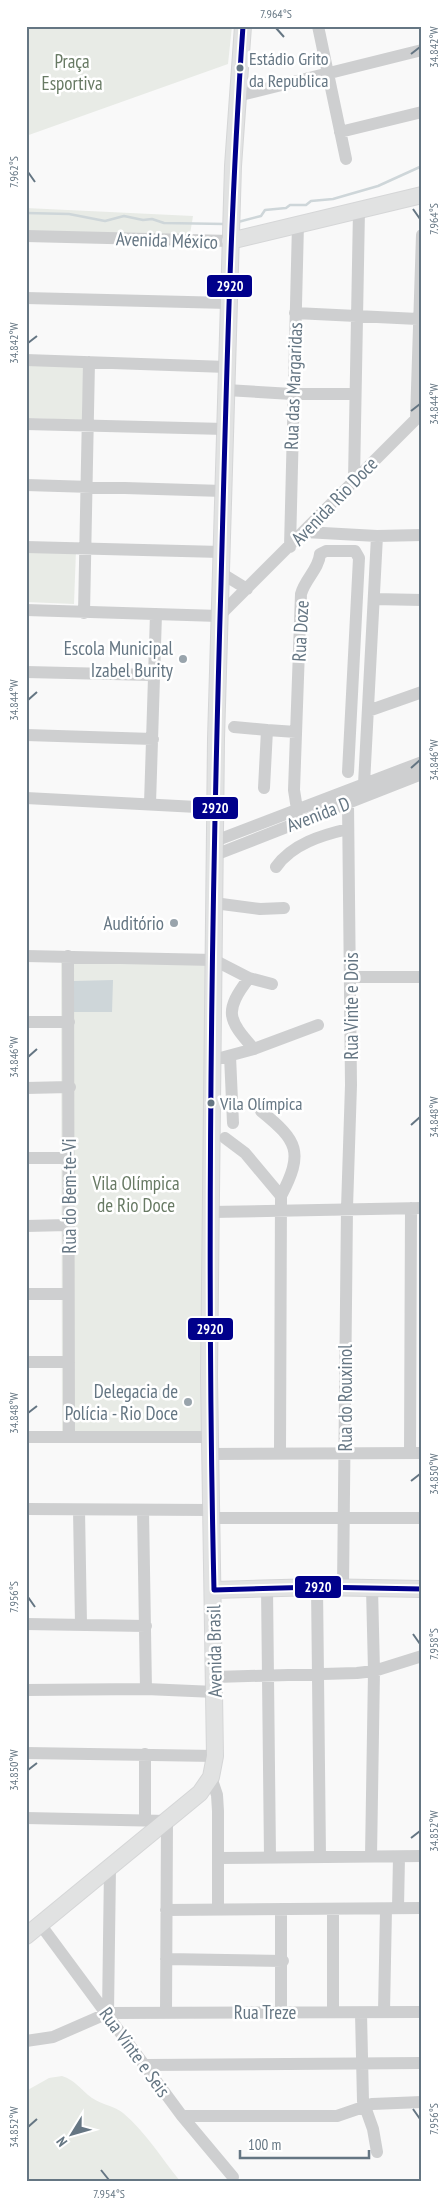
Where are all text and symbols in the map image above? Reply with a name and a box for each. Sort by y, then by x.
text: 7.964°S [260,6,292,21]
text: 34.842°W [426,26,441,68]
place label: Estádio Grito da Republica [249,47,329,92]
park label: Praça Esportiva [41,49,103,95]
marker: Estádio Grito da Republica [235,63,245,73]
text: 7.962°S [6,156,21,188]
text: 7.964°S [426,203,441,235]
street label: Avenida México [116,226,218,254]
line badge: 2920 [206,274,253,298]
text: 2920 [217,277,244,295]
text: 34.842°W [6,322,21,364]
street label: Rua das Margaridas [279,322,307,450]
text: 34.844°W [426,383,441,425]
street label: Avenida Rio Doce [286,452,382,550]
street label: Rua Doze [286,600,314,662]
place label: Escola Municipal Izabel Burity [64,636,174,682]
marker: Escola Municipal Izabel Burity [177,653,189,665]
text: 34.844°W [6,679,21,721]
text: 34.846°W [426,739,441,781]
street label: Avenida D [283,791,353,837]
line badge: 2920 [192,796,239,820]
text: 2920 [202,799,229,817]
place label: Auditório [104,911,164,935]
marker: Auditório [168,917,180,929]
street label: Rua Vinte e Dois [339,952,363,1060]
text: 34.846°W [6,1036,21,1078]
place label: Vila Olímpica [219,1092,303,1115]
text: 34.848°W [426,1096,441,1138]
marker: Vila Olímpica [206,1098,216,1108]
street label: Rua do Bem-te-Vi [57,1138,81,1254]
park label: Vila Olímpica de Rio Doce [91,1171,180,1217]
line badge: 2920 [187,1317,234,1341]
text: 2920 [197,1320,224,1338]
street label: Rua do Rouxinol [333,1344,357,1452]
place label: Delegacia de Polícia - Rio Doce [65,1379,178,1425]
text: 34.848°W [6,1392,21,1434]
marker: Delegacia de Polícia - Rio Doce [182,1396,194,1408]
text: 34.850°W [426,1453,441,1495]
line badge: 2920 [294,1575,342,1599]
text: 2920 [305,1578,332,1596]
text: 7.956°S [6,1581,21,1613]
street label: Avenida Brasil [201,1604,227,1698]
text: 7.958°S [426,1628,441,1660]
text: 34.850°W [6,1749,21,1791]
text: 34.852°W [426,1810,441,1852]
street label: Rua Treze [234,2000,297,2024]
street label: Rua Vinte e Seis [94,2002,176,2102]
text: 7.956°S [426,2103,441,2135]
text: 34.852°W [6,2106,21,2148]
north arrow [48,2110,98,2160]
scale bar [240,2127,369,2159]
text: N [52,2133,71,2150]
text: 100 m [248,2135,281,2154]
text: 7.954°S [93,2186,125,2201]

